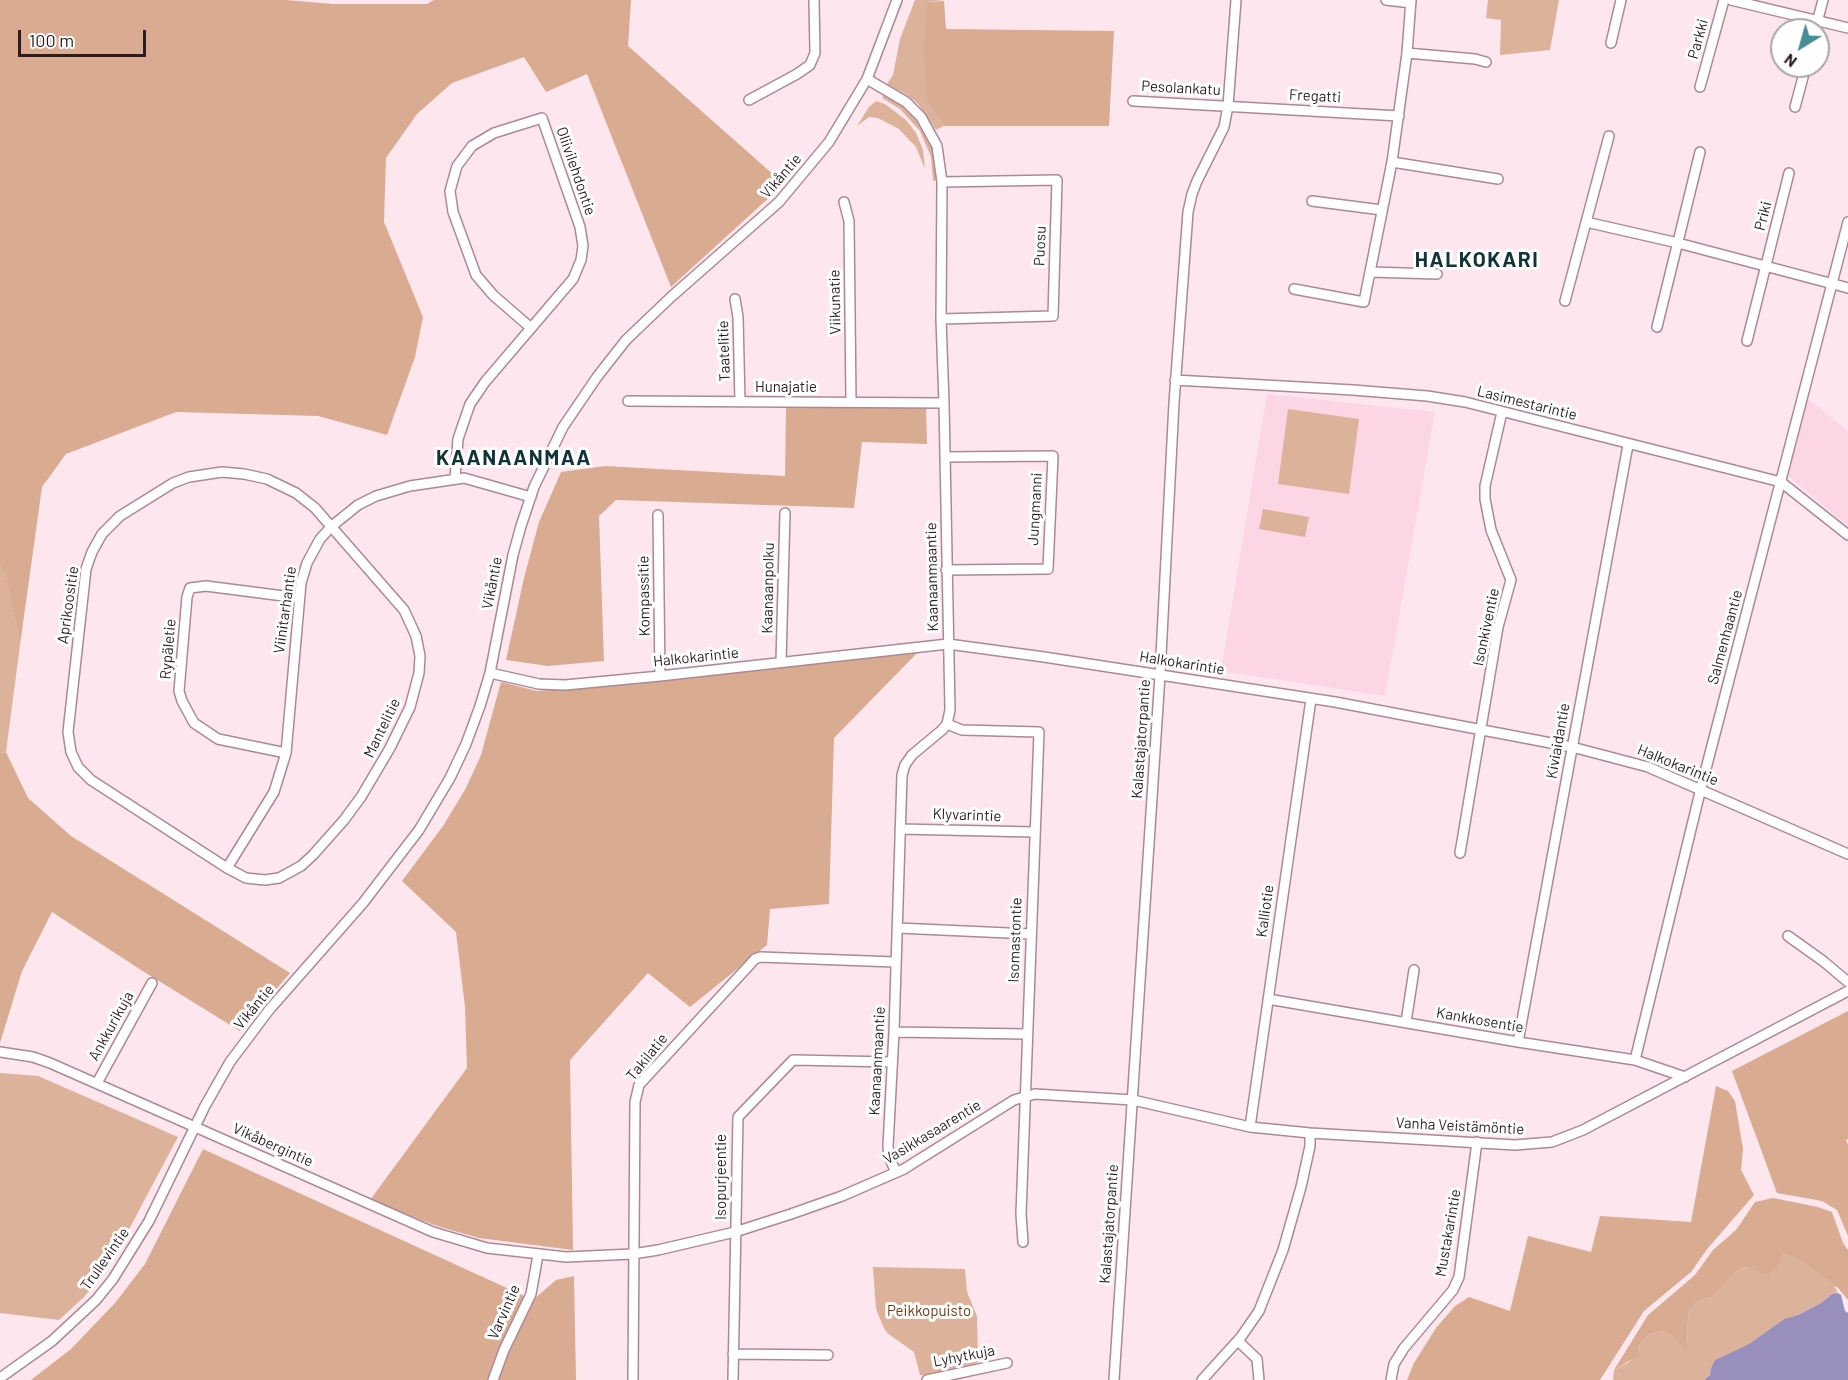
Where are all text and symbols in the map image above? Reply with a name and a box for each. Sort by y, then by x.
street label: Parkki [1684,17,1712,61]
scale bar [21,18,148,56]
north arrow [1770,18,1830,78]
text: 100 m [29,29,74,51]
text: N [1780,50,1800,72]
street label: Pesolankatu [1141,77,1221,99]
street label: Fregatti [1289,86,1341,106]
street label: Oliivilehdontie [552,124,600,218]
street label: Vikåntie [757,150,805,202]
street label: Priki [1751,200,1775,232]
street label: Puosu [1030,226,1050,266]
district label: HALKOKARI [1415,247,1539,273]
street label: Viikunatie [825,269,845,335]
street label: Taatelitie [714,320,734,382]
street label: Hunajatie [755,378,817,396]
street label: Lasimestarintie [1475,382,1579,424]
district label: KAANAANMAA [436,445,592,471]
street label: Jungmanni [1024,472,1046,546]
street label: Kaanaanmaantie [922,522,942,632]
street label: Kaanaanpolku [758,542,778,634]
street label: Vikåntie [478,555,506,611]
street label: Kompassitie [634,555,654,637]
street label: Aprikoositie [54,565,82,645]
street label: Viinitarhantie [270,565,300,655]
street label: Isonkiventie [1469,587,1503,667]
street label: Salmenhaantie [1704,588,1746,686]
street label: Rypäletie [156,618,180,680]
street label: Halkokarintie [652,644,740,670]
street label: Halkokarintie [1138,647,1226,679]
street label: Kalastajatorpantie [1128,679,1154,799]
street label: Mantelitie [360,695,404,761]
street label: Kiviaidantie [1542,702,1574,780]
street label: Halkokarintie [1635,741,1721,789]
street label: Klyvarintie [932,805,1002,825]
street label: Kalliotie [1252,884,1278,938]
street label: Isomastontie [1005,897,1025,983]
street label: Vikåntie [230,981,278,1033]
street label: Ankkurikuja [85,988,137,1064]
street label: Kankkosentie [1435,1003,1525,1037]
street label: Kaanaanmaantie [865,1006,889,1116]
street label: Takilatie [622,1030,672,1084]
street label: Vasikkasaarentie [880,1096,984,1168]
street label: Vanha Veistämöntie [1395,1114,1525,1138]
street label: Vikåbergintie [230,1119,316,1171]
street label: Isopurjeentie [712,1134,730,1220]
street label: Kalastajatorpantie [1096,1164,1122,1284]
street label: Mustakarintie [1431,1188,1465,1278]
street label: Trullevintie [77,1224,133,1294]
street label: Varvintie [484,1282,524,1342]
park label: Peikkopuisto [887,1302,971,1320]
street label: Lyhytkuja [932,1341,996,1371]

